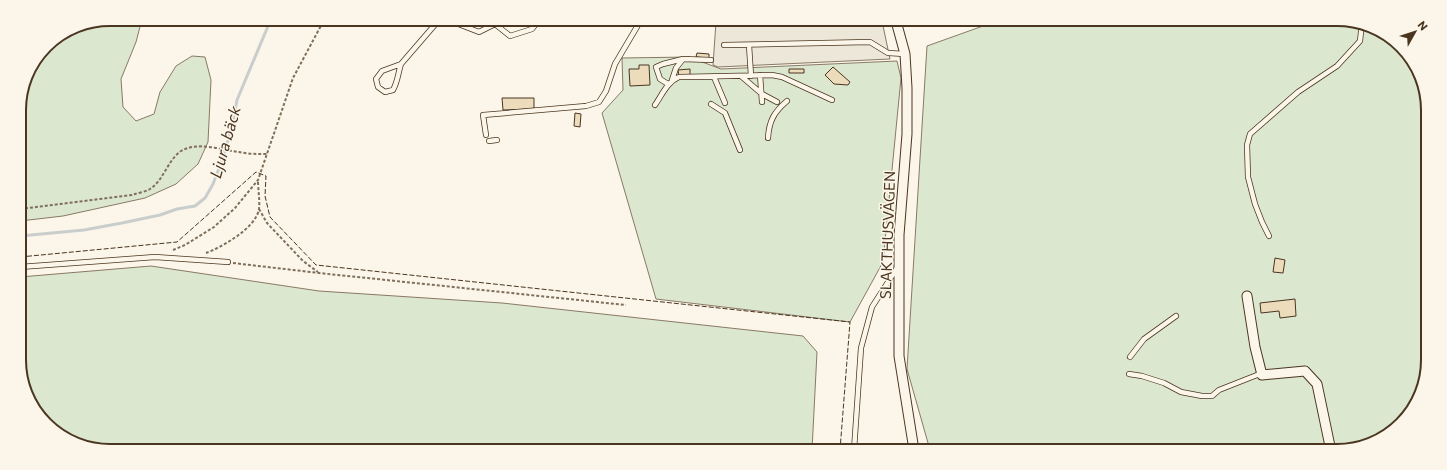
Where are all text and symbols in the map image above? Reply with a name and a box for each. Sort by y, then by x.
north arrow [1395,12,1435,52]
text: N [1416,18,1431,33]
water label: Ljura bäck [205,103,244,180]
street label: SLAKTHUSVÄGEN [876,170,898,299]

